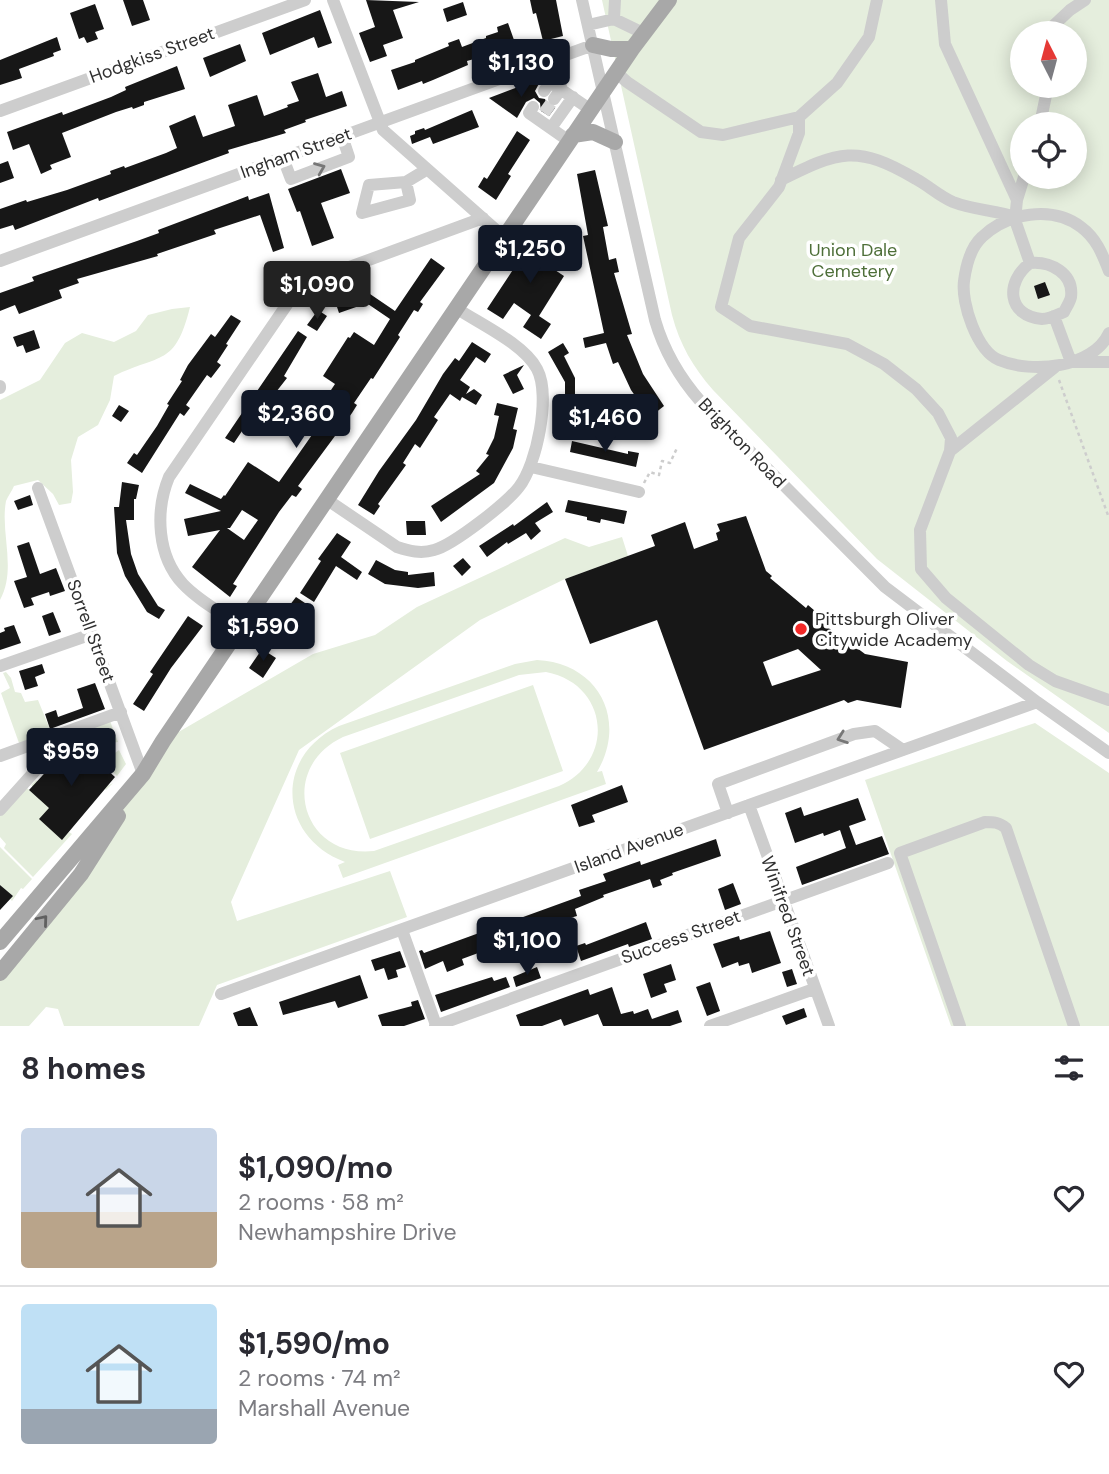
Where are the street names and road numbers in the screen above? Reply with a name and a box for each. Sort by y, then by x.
street label: Hodgkiss Street [86,21,218,89]
street label: Ingham Street [237,122,355,184]
street label: Brighton Road [693,393,791,493]
street label: Sorrell Street [61,576,121,686]
street label: Island Avenue [571,817,687,879]
street label: Winifred Street [755,853,821,979]
street label: Success Street [618,904,744,970]

